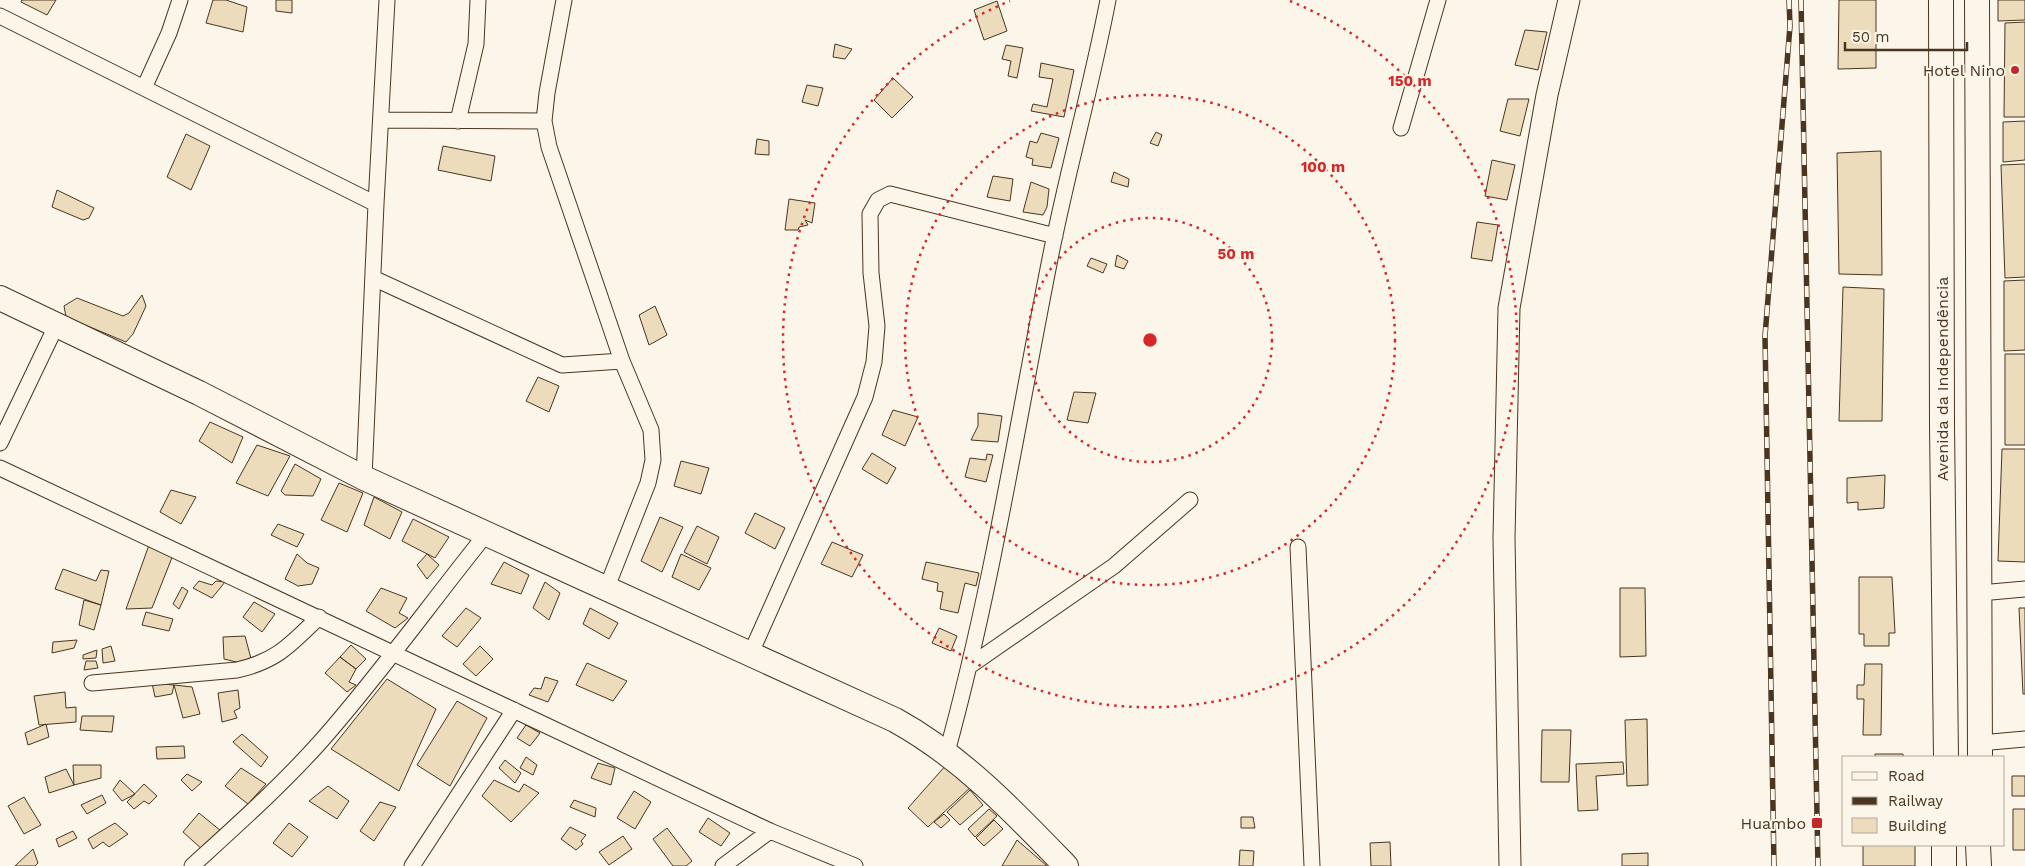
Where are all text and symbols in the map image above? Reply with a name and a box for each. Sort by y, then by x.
scale bar [1845,20,1968,52]
text: 50 m [1852,28,1889,46]
place label: Hotel Nino [1923,61,2005,80]
marker: Hotel Nino [2009,64,2021,76]
text: 150 m [1388,72,1432,90]
text: 100 m [1301,158,1345,176]
text: 50 m [1218,245,1254,263]
street label: Avenida da Independência [1933,277,1952,481]
centre of rings [1141,331,1159,349]
legend [1842,756,2005,846]
text: Road [1888,767,1925,785]
text: Railway [1888,792,1943,810]
place label: Huambo [1741,814,1806,833]
marker: Huambo [1810,816,1824,830]
text: Building [1888,817,1946,835]

